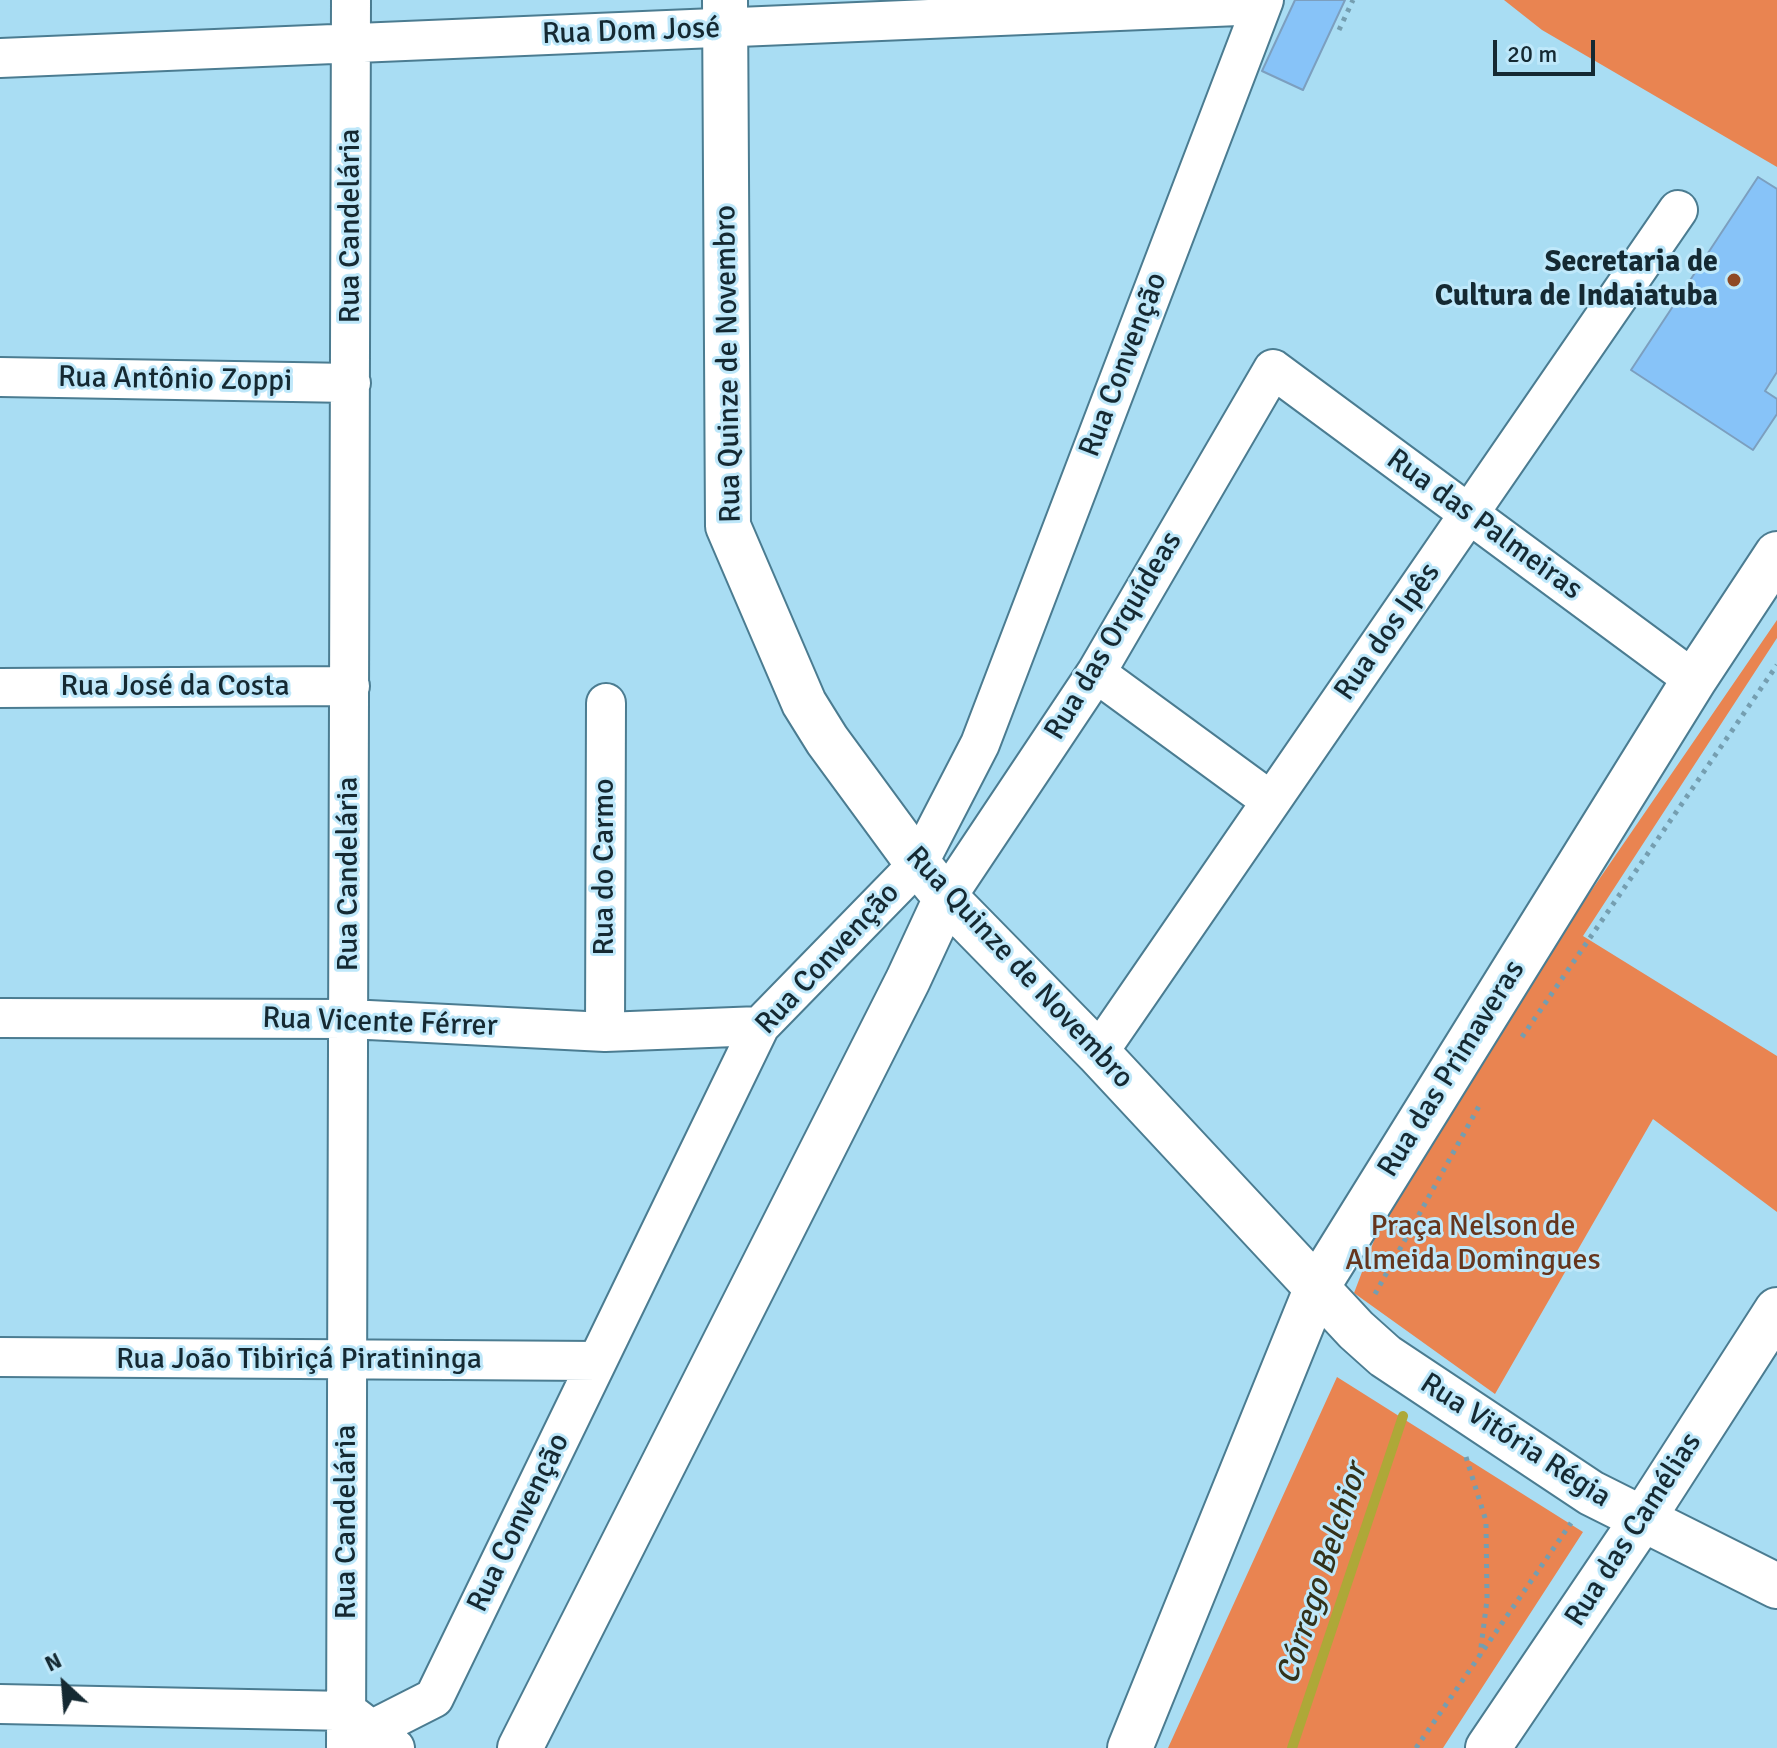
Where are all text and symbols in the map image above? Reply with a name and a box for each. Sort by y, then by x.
street label: Rua Dom José [541,11,721,53]
scale bar [1497,24,1599,74]
text: 20 m [1507,39,1557,69]
street label: Rua Candelária [333,129,369,323]
street label: Rua Quinze de Novembro [708,205,750,523]
place label: Secretaria de Cultura de Indaiatuba [1435,245,1718,316]
street label: Rua Convenção [1072,268,1176,462]
marker: Secretaria de Cultura de Indaiatuba [1725,271,1743,289]
street label: Rua Antônio Zoppi [57,360,293,400]
street label: Rua das Palmeiras [1379,442,1589,608]
street label: Rua das Orquídeas [1038,525,1190,747]
street label: Rua dos Ipês [1327,556,1449,708]
street label: Rua José da Costa [60,669,290,705]
street label: Rua Candelária [331,777,367,971]
street label: Rua do Carmo [587,778,623,956]
street label: Rua Quinze de Novembro [897,840,1141,1096]
street label: Rua Convenção [749,876,907,1042]
street label: Rua das Primaveras [1371,954,1533,1184]
street label: Rua Vicente Férrer [262,1001,498,1045]
park label: Praça Nelson de Almeida Domingues [1345,1209,1601,1280]
street label: Rua João Tibiriçá Piratininga [116,1342,482,1378]
street label: Rua Vitória Régia [1413,1366,1617,1516]
street label: Rua Candelária [329,1425,365,1619]
street label: Rua das Camélias [1558,1426,1710,1634]
street label: Rua Convenção [460,1428,578,1618]
water label: Córrego Belchior [1269,1459,1377,1689]
north arrow [24,1644,104,1724]
text: N [40,1646,66,1677]

